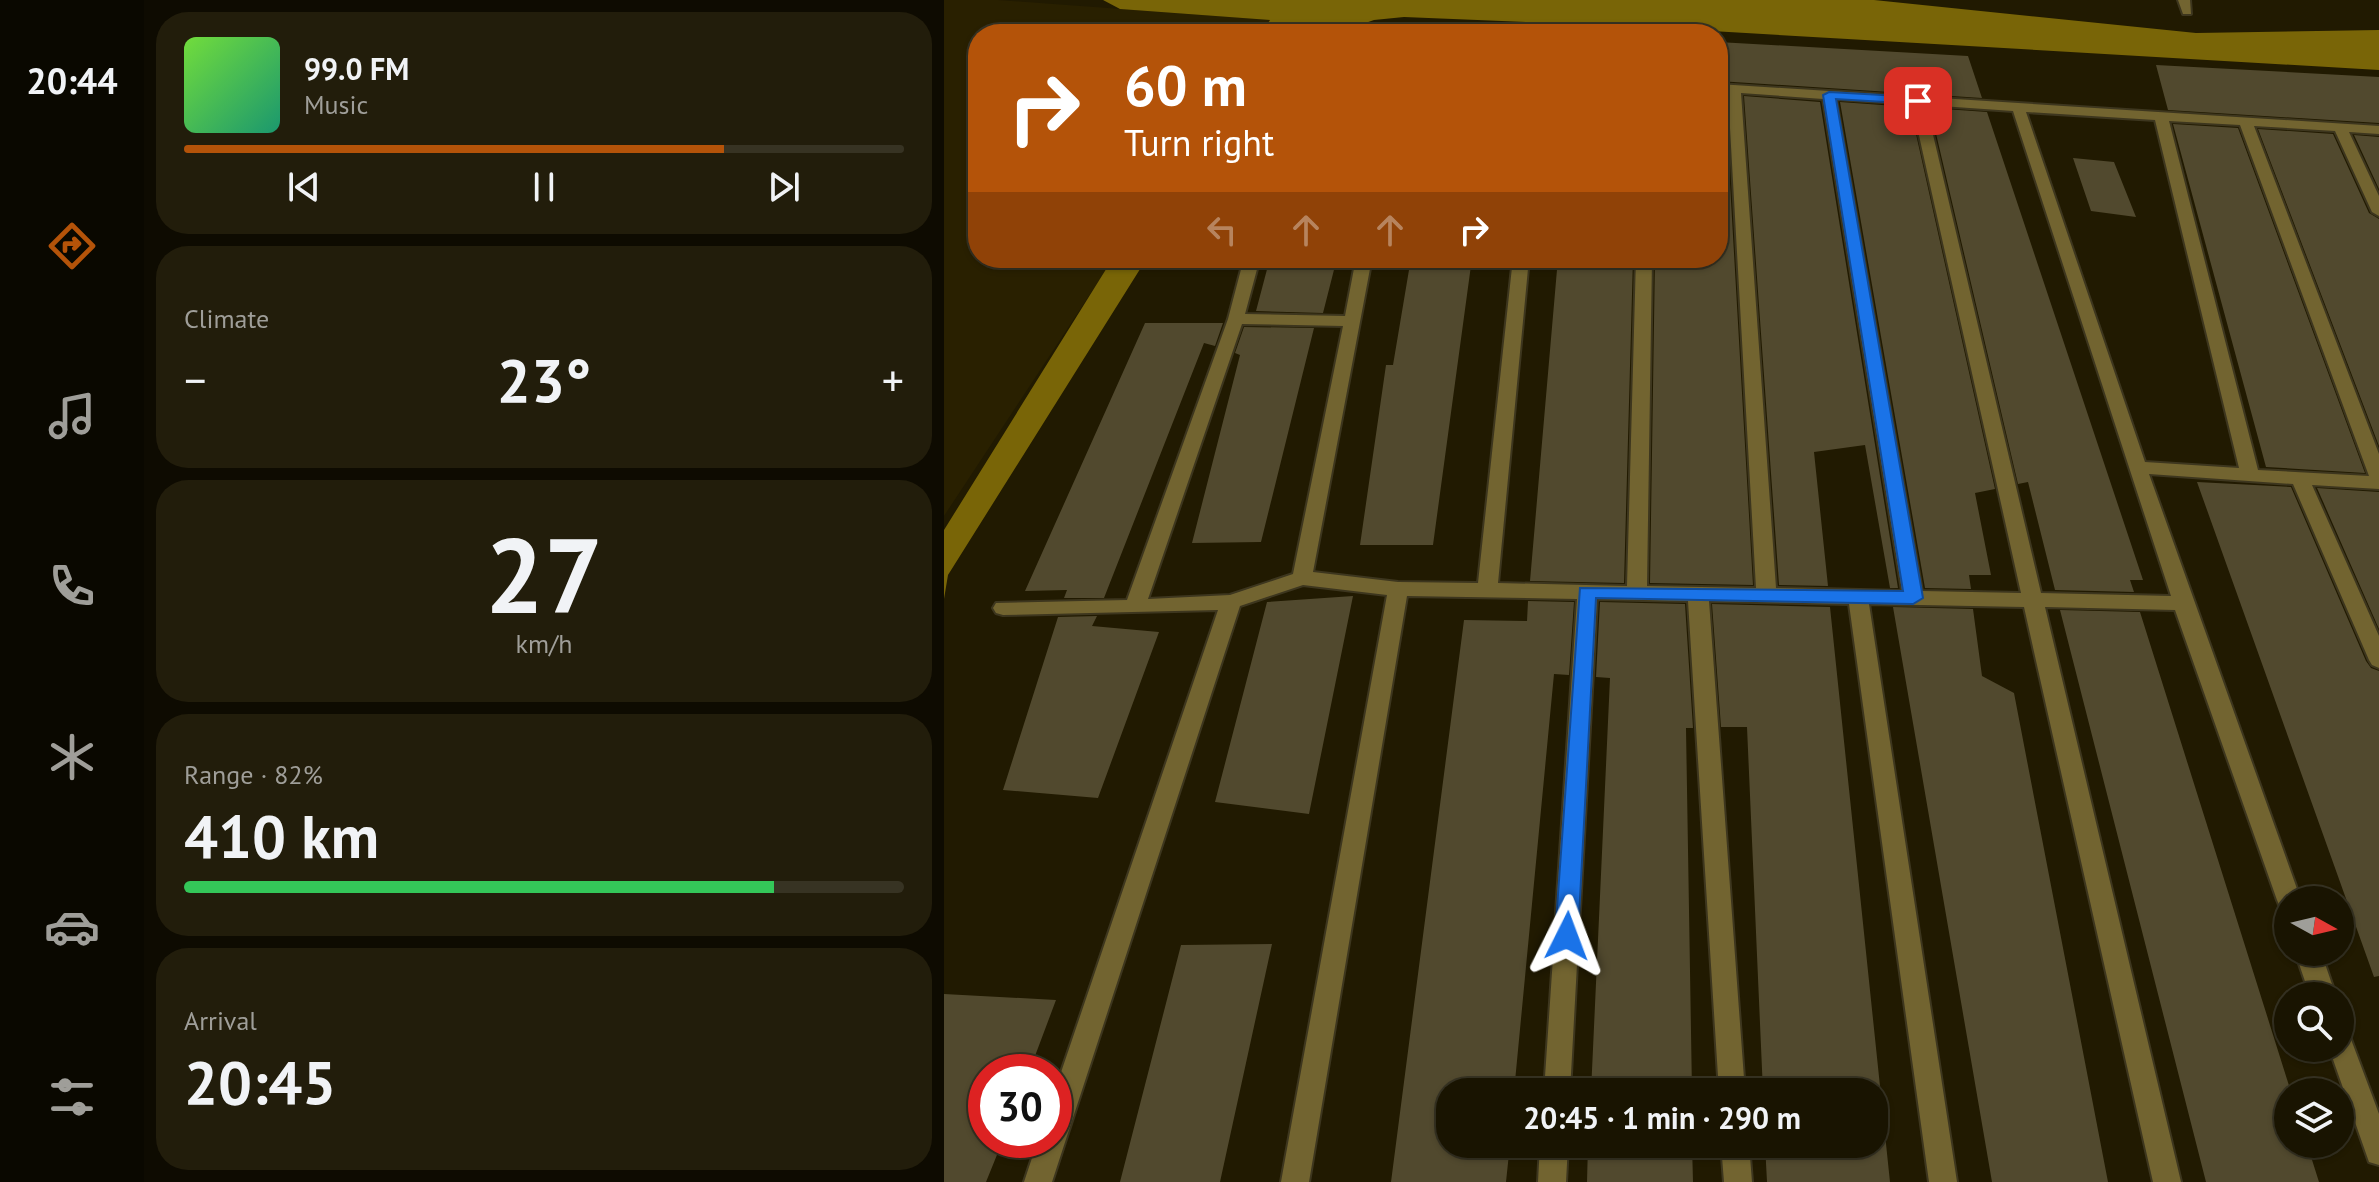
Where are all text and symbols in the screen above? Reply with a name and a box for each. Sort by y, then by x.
text: 99.0 FM [304,49,409,88]
text: 60 m [1124,49,1247,121]
icon: right [992,56,1096,160]
text: 20:44 [26,57,118,104]
pin [1884,67,1952,135]
icon: arrive [1896,79,1940,123]
text: Music [304,88,368,121]
text: Turn right [1124,119,1274,166]
icon: previous [282,165,326,209]
icon: pause [522,165,566,209]
icon: next [762,165,806,209]
icon: left [1200,208,1244,252]
icon: ahead [1284,208,1328,252]
icon: ahead [1368,208,1412,252]
icon: right [1452,208,1496,252]
icon: directions [44,218,100,274]
text: Climate [184,302,269,335]
text: 23° [497,341,591,419]
text: − [184,351,206,408]
text: + [882,351,904,408]
icon: music [44,388,100,444]
text: 27 [485,507,603,642]
icon: phone [44,558,100,614]
text: km/h [516,627,573,660]
icon: climate [44,729,100,785]
text: Range · 82% [184,758,323,791]
text: 410 km [184,797,379,875]
north arrow [2274,886,2354,966]
map controls [2274,886,2354,1158]
position arrow [1525,894,1609,978]
icon: car [44,899,100,955]
button: search [2274,982,2354,1062]
text: Arrival [184,1004,257,1037]
text: 20:45 [184,1043,336,1121]
speed limit sign: 30 [968,1054,1072,1158]
icon: filters [44,1069,100,1125]
button: layers [2274,1078,2354,1158]
text: 20:45 · 1 min · 290 m [1523,1098,1801,1137]

